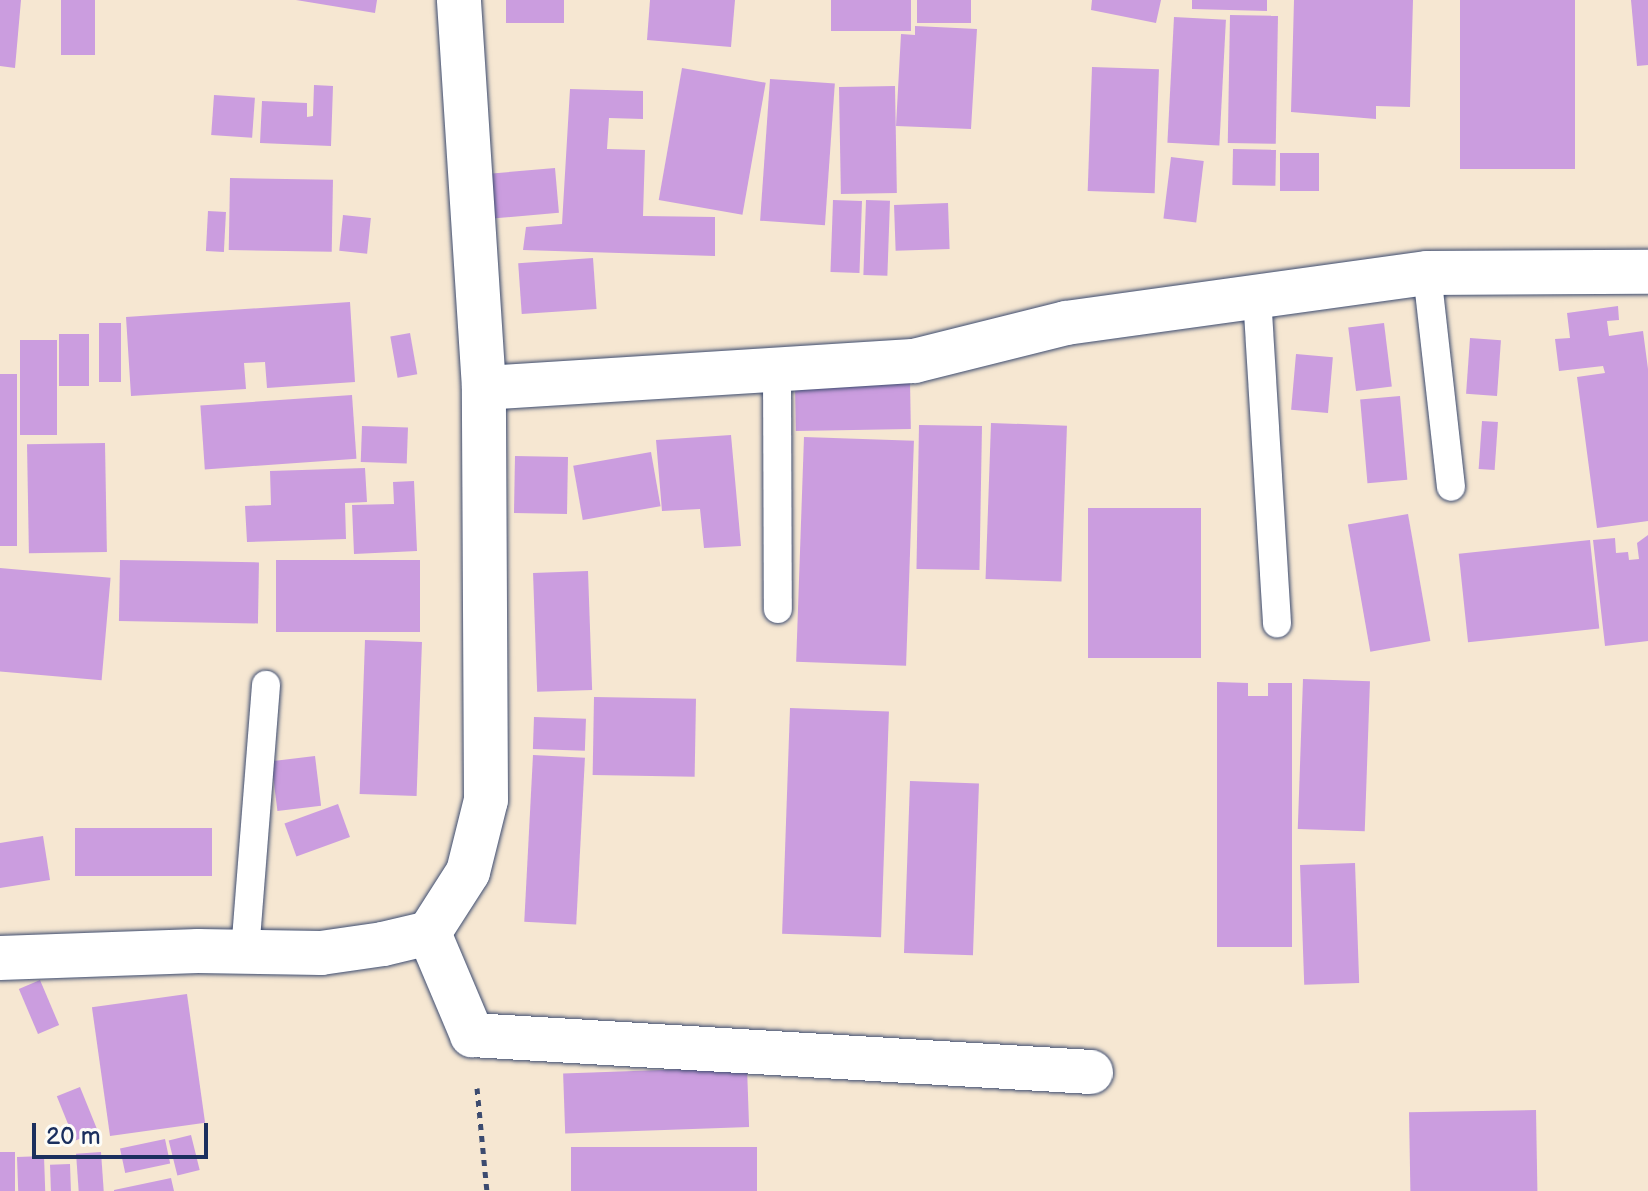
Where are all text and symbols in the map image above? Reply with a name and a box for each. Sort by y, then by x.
scale bar [36,1107,212,1157]
text: 20 m [46,1122,101,1151]

